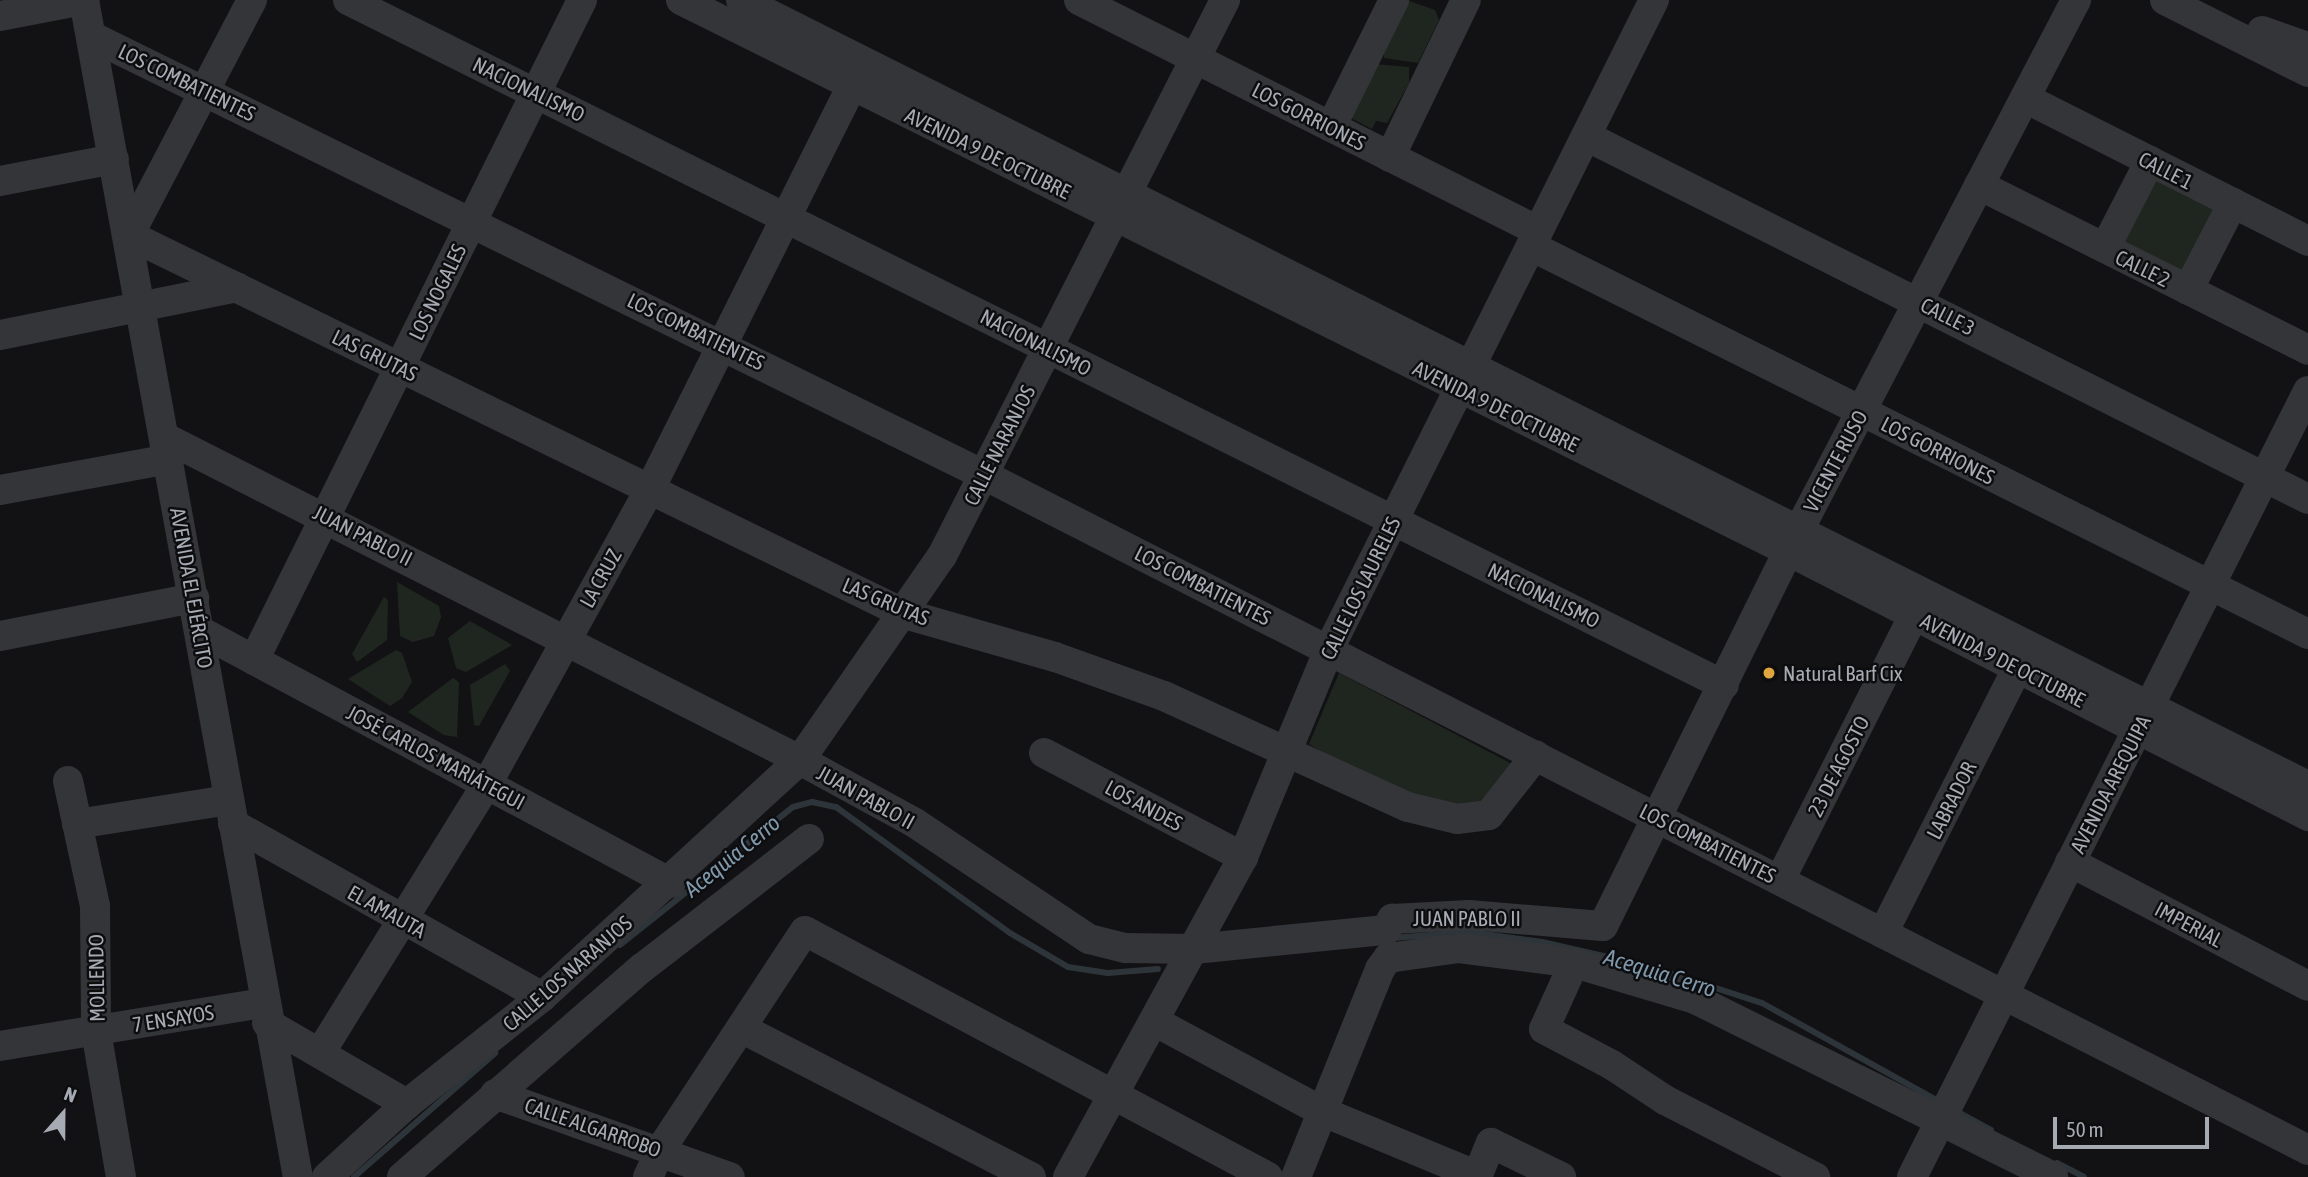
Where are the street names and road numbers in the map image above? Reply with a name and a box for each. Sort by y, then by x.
street label: LOS COMBATIENTES [114,38,260,126]
street label: NACIONALISMO [469,51,589,127]
street label: LOS GORRIONES [1248,77,1370,155]
street label: AVENIDA 9 DE OCTUBRE [901,102,1075,204]
street label: CALLE 1 [2135,146,2197,194]
street label: LOS NOGALES [403,240,471,344]
street label: CALLE 2 [2112,244,2174,292]
street label: LOS COMBATIENTES [623,287,769,375]
street label: CALLE 3 [1917,292,1979,340]
street label: NACIONALISMO [976,303,1096,381]
street label: LAS GRUTAS [328,324,422,386]
street label: AVENIDA 9 DE OCTUBRE [1409,355,1583,457]
street label: CALLE NARANJOS [958,381,1040,509]
street label: VICENTE RUSO [1798,406,1872,516]
street label: LOS GORRIONES [1877,411,1999,489]
street label: JUAN PABLO II [309,499,417,571]
street label: AVENIDA EL EJÉRCITO [165,506,219,670]
street label: CALLE LOS LAURELES [1315,513,1405,663]
street label: LOS COMBATIENTES [1131,540,1275,630]
street label: LA CRUZ [574,544,626,612]
street label: NACIONALISMO [1484,557,1604,633]
street label: LAS GRUTAS [839,572,933,630]
street label: AVENIDA 9 DE OCTUBRE [1917,608,2089,712]
street label: JOSÉ CARLOS MARIÁTEGUI [343,699,529,815]
street label: 23 DE AGOSTO [1802,711,1874,821]
street label: AVENIDA AREQUIPA [2064,711,2156,857]
street label: LABRADOR [1921,757,1981,843]
street label: JUAN PABLO II [813,760,919,834]
street label: LOS ANDES [1101,774,1187,836]
street label: LOS COMBATIENTES [1636,798,1780,888]
street label: EL AMAUTA [343,879,431,943]
street label: IMPERIAL [2151,896,2227,952]
street label: JUAN PABLO II [1413,905,1521,931]
street label: CALLE LOS NARANJOS [497,910,637,1036]
street label: MOLLENDO [83,934,109,1022]
street label: 7 ENSAYOS [131,999,215,1037]
street label: CALLE ALGARROBO [522,1092,664,1162]

